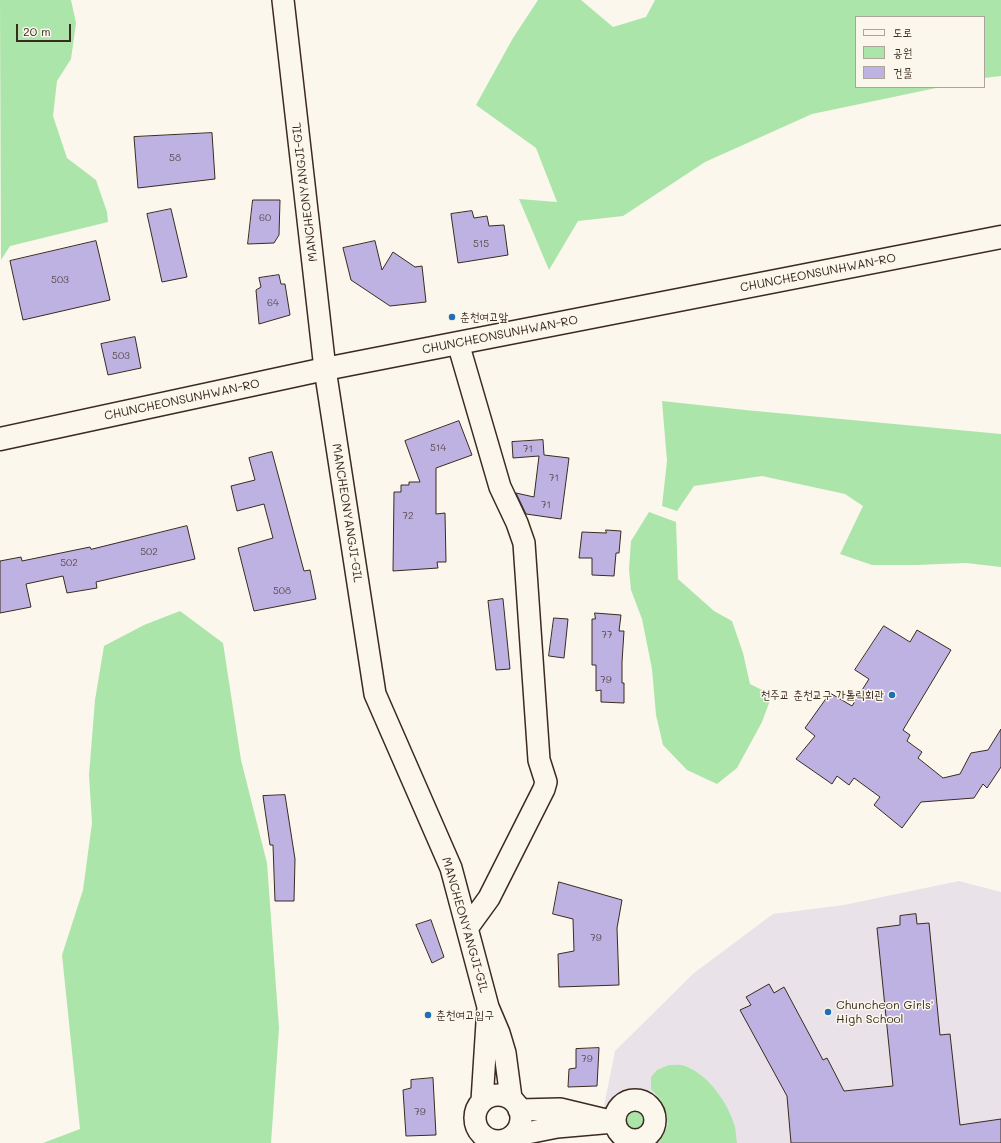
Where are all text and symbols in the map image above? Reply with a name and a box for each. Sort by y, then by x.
scale bar [18,16,73,42]
legend [855,16,985,88]
text: 20 m [23,23,51,39]
text: 도로 [893,24,912,40]
text: 공원 [893,44,912,60]
text: 건물 [893,64,912,80]
street label: MANCHEONYANGJI-GIL [289,121,321,263]
house number: 58 [169,152,181,164]
house number: 60 [259,212,271,224]
house number: 515 [473,238,489,250]
street label: CHUNCHEONSUNHWAN-RO [739,251,897,295]
house number: 503 [51,274,69,286]
house number: 64 [267,297,279,309]
place label: 춘천여고앞 [460,310,508,324]
marker: 춘천여고앞 [447,312,457,322]
street label: CHUNCHEONSUNHWAN-RO [421,313,579,357]
house number: 503 [112,350,130,362]
street label: CHUNCHEONSUNHWAN-RO [103,376,261,424]
house number: 514 [430,442,446,454]
street label: MANCHEONYANGJI-GIL [329,443,365,583]
house number: 71 [523,443,533,455]
house number: 71 [549,472,559,484]
house number: 71 [541,499,551,511]
house number: 72 [402,510,414,522]
house number: 502 [140,546,158,558]
house number: 502 [60,557,78,569]
house number: 508 [273,585,291,597]
house number: 77 [601,629,613,641]
house number: 79 [600,674,612,686]
place label: 천주교 춘천교구 가톨릭회관 [760,688,884,702]
marker: 천주교 춘천교구 가톨릭회관 [887,690,897,700]
street label: MANCHEONYANGJI-GIL [439,856,491,994]
house number: 79 [590,932,602,944]
place label: Chuncheon Girls' High School [836,998,933,1026]
marker: Chuncheon Girls' High School [823,1007,833,1017]
place label: 춘천여고입구 [436,1008,494,1022]
marker: 춘천여고입구 [423,1010,433,1020]
house number: 79 [581,1053,593,1065]
house number: 79 [414,1106,426,1118]

